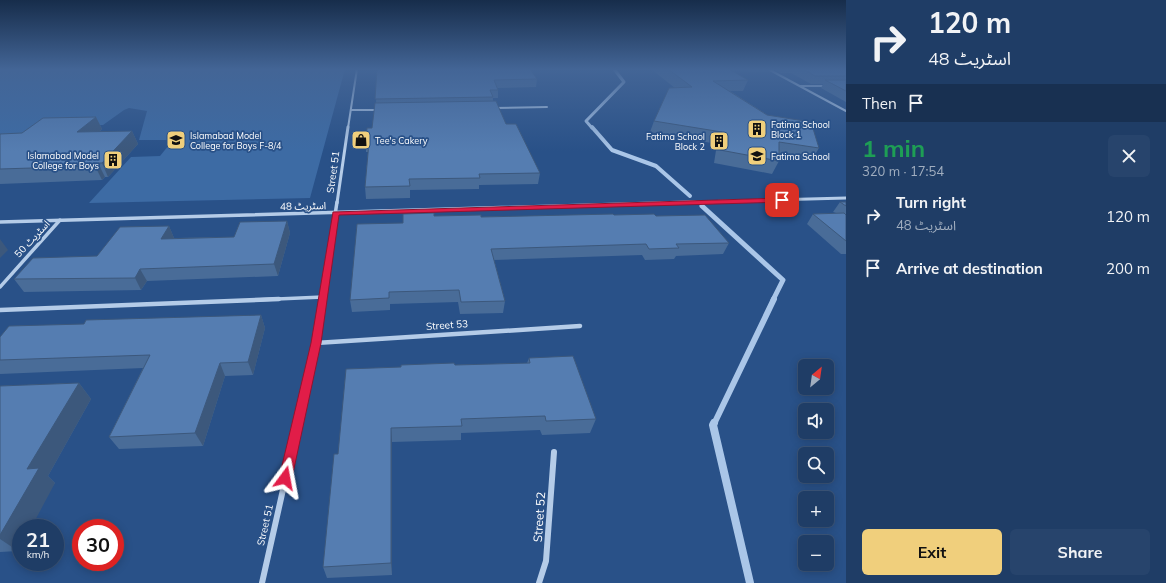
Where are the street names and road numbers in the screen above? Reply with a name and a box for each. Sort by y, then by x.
street label: Street 51 [324,150,342,194]
street label: اسٹریٹ 48 [280,199,326,213]
street label: اسٹریٹ 50 [12,218,52,260]
street label: Street 53 [425,317,469,333]
street label: Street 52 [530,491,548,543]
street label: Street 51 [254,503,276,547]

